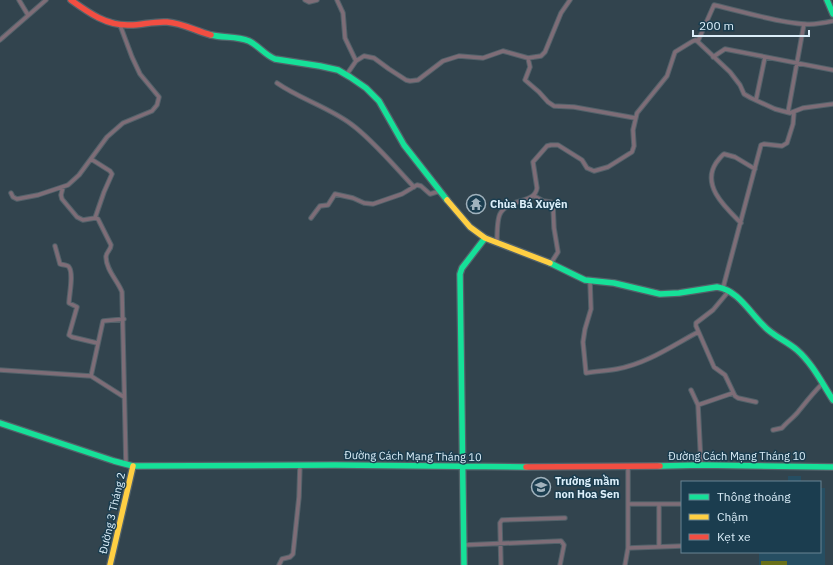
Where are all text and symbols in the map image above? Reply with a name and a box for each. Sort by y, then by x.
scale bar [693,12,809,38]
text: 200 m [699,18,734,33]
temple icon: Chùa Bá Xuyên [465,193,487,215]
place label: Chùa Bá Xuyên [490,197,568,211]
street label: Đường Cách Mạng Tháng 10 [344,448,482,464]
street label: Đường Cách Mạng Tháng 10 [668,449,806,463]
street label: Đường 3 Tháng 2 [96,471,128,555]
place label: Trường mầm non Hoa Sen [555,474,620,501]
school or university icon: Trường mầm non Hoa Sen [530,476,552,498]
legend [681,481,821,553]
text: Thông thoáng [717,489,791,504]
text: Chậm [717,509,748,524]
text: Kẹt xe [717,529,751,544]

